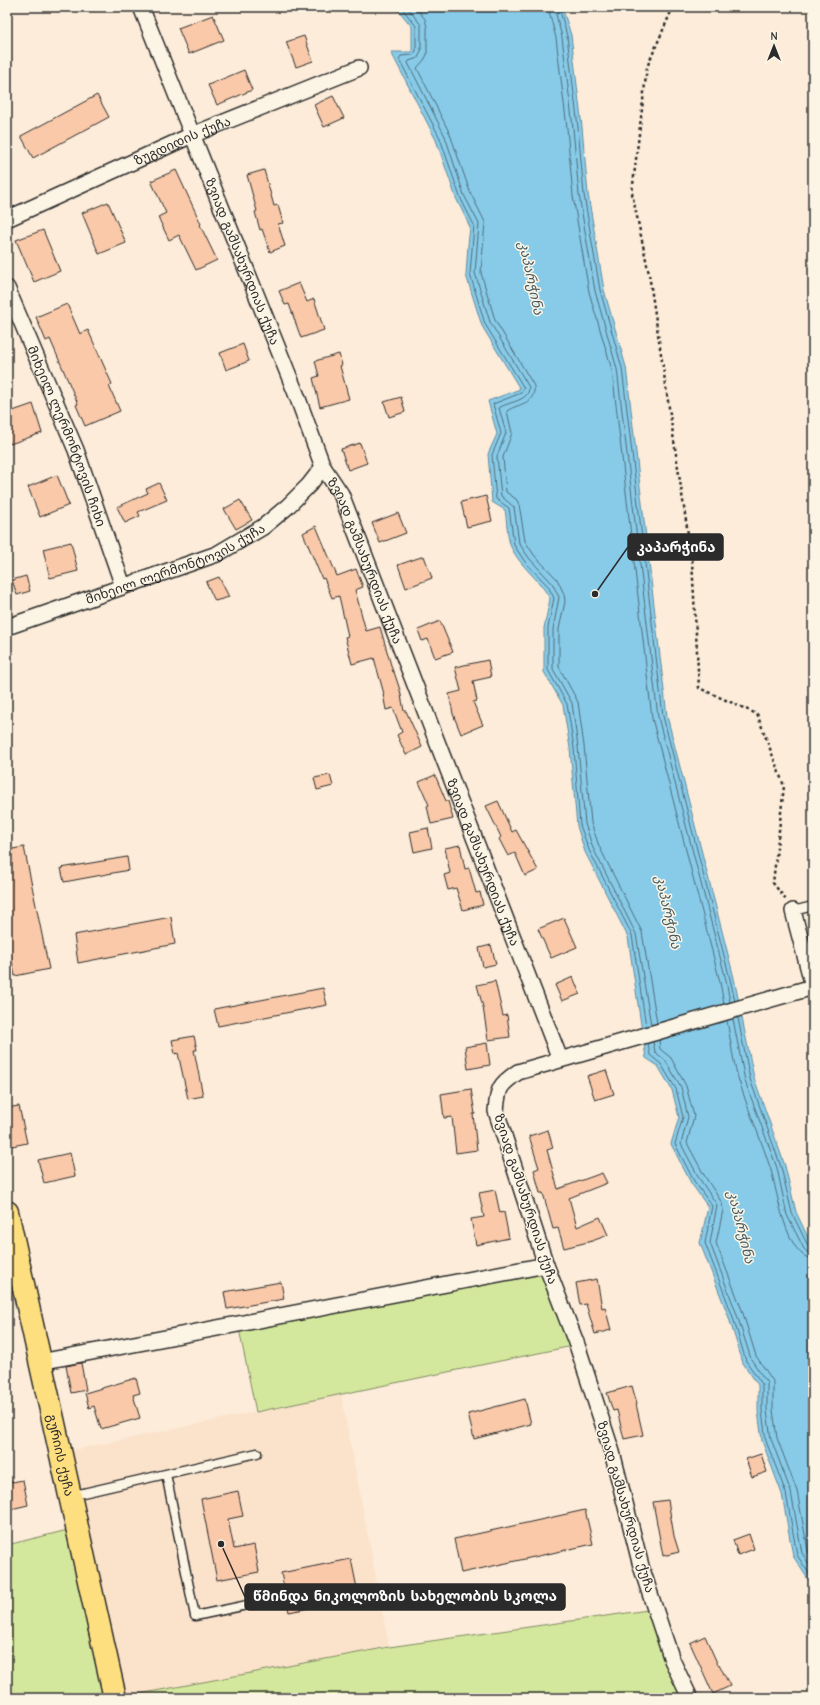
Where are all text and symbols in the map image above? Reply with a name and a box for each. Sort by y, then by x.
north arrow [754,26,794,66]
text: N [770,30,778,43]
street label: ზუგდიდის ქუჩა [132,113,232,168]
street label: ზვიად გამსახურდიას ქუჩა [203,176,283,347]
water label: კაპარჭინა [515,240,547,317]
street label: მიხეილ ლერმონტოვის ჩიხი [25,343,109,528]
street label: ზვიად გამსახურდიას ქუჩა [325,475,406,646]
street label: მიხეილ ლერმონტოვის ქუჩა [83,520,267,607]
callout: კაპარჭინა [628,534,723,560]
text: კაპარჭინა [636,539,716,556]
street label: ზვიად გამსახურდიას ქუჩა [445,776,523,948]
water label: კაპარჭინა [651,874,685,951]
street label: ზვიად გამსახურდიას ქუჩა [490,1112,561,1286]
water label: კაპარჭინა [724,1189,758,1266]
street label: გურიის ქუჩა [45,1413,77,1498]
street label: ზვიად გამსახურდიას ქუჩა [593,1419,658,1595]
callout: წმინდა ნიკოლოზის სახელობის სკოლა [245,1584,565,1610]
text: წმინდა ნიკოლოზის სახელობის სკოლა [253,1588,557,1605]

